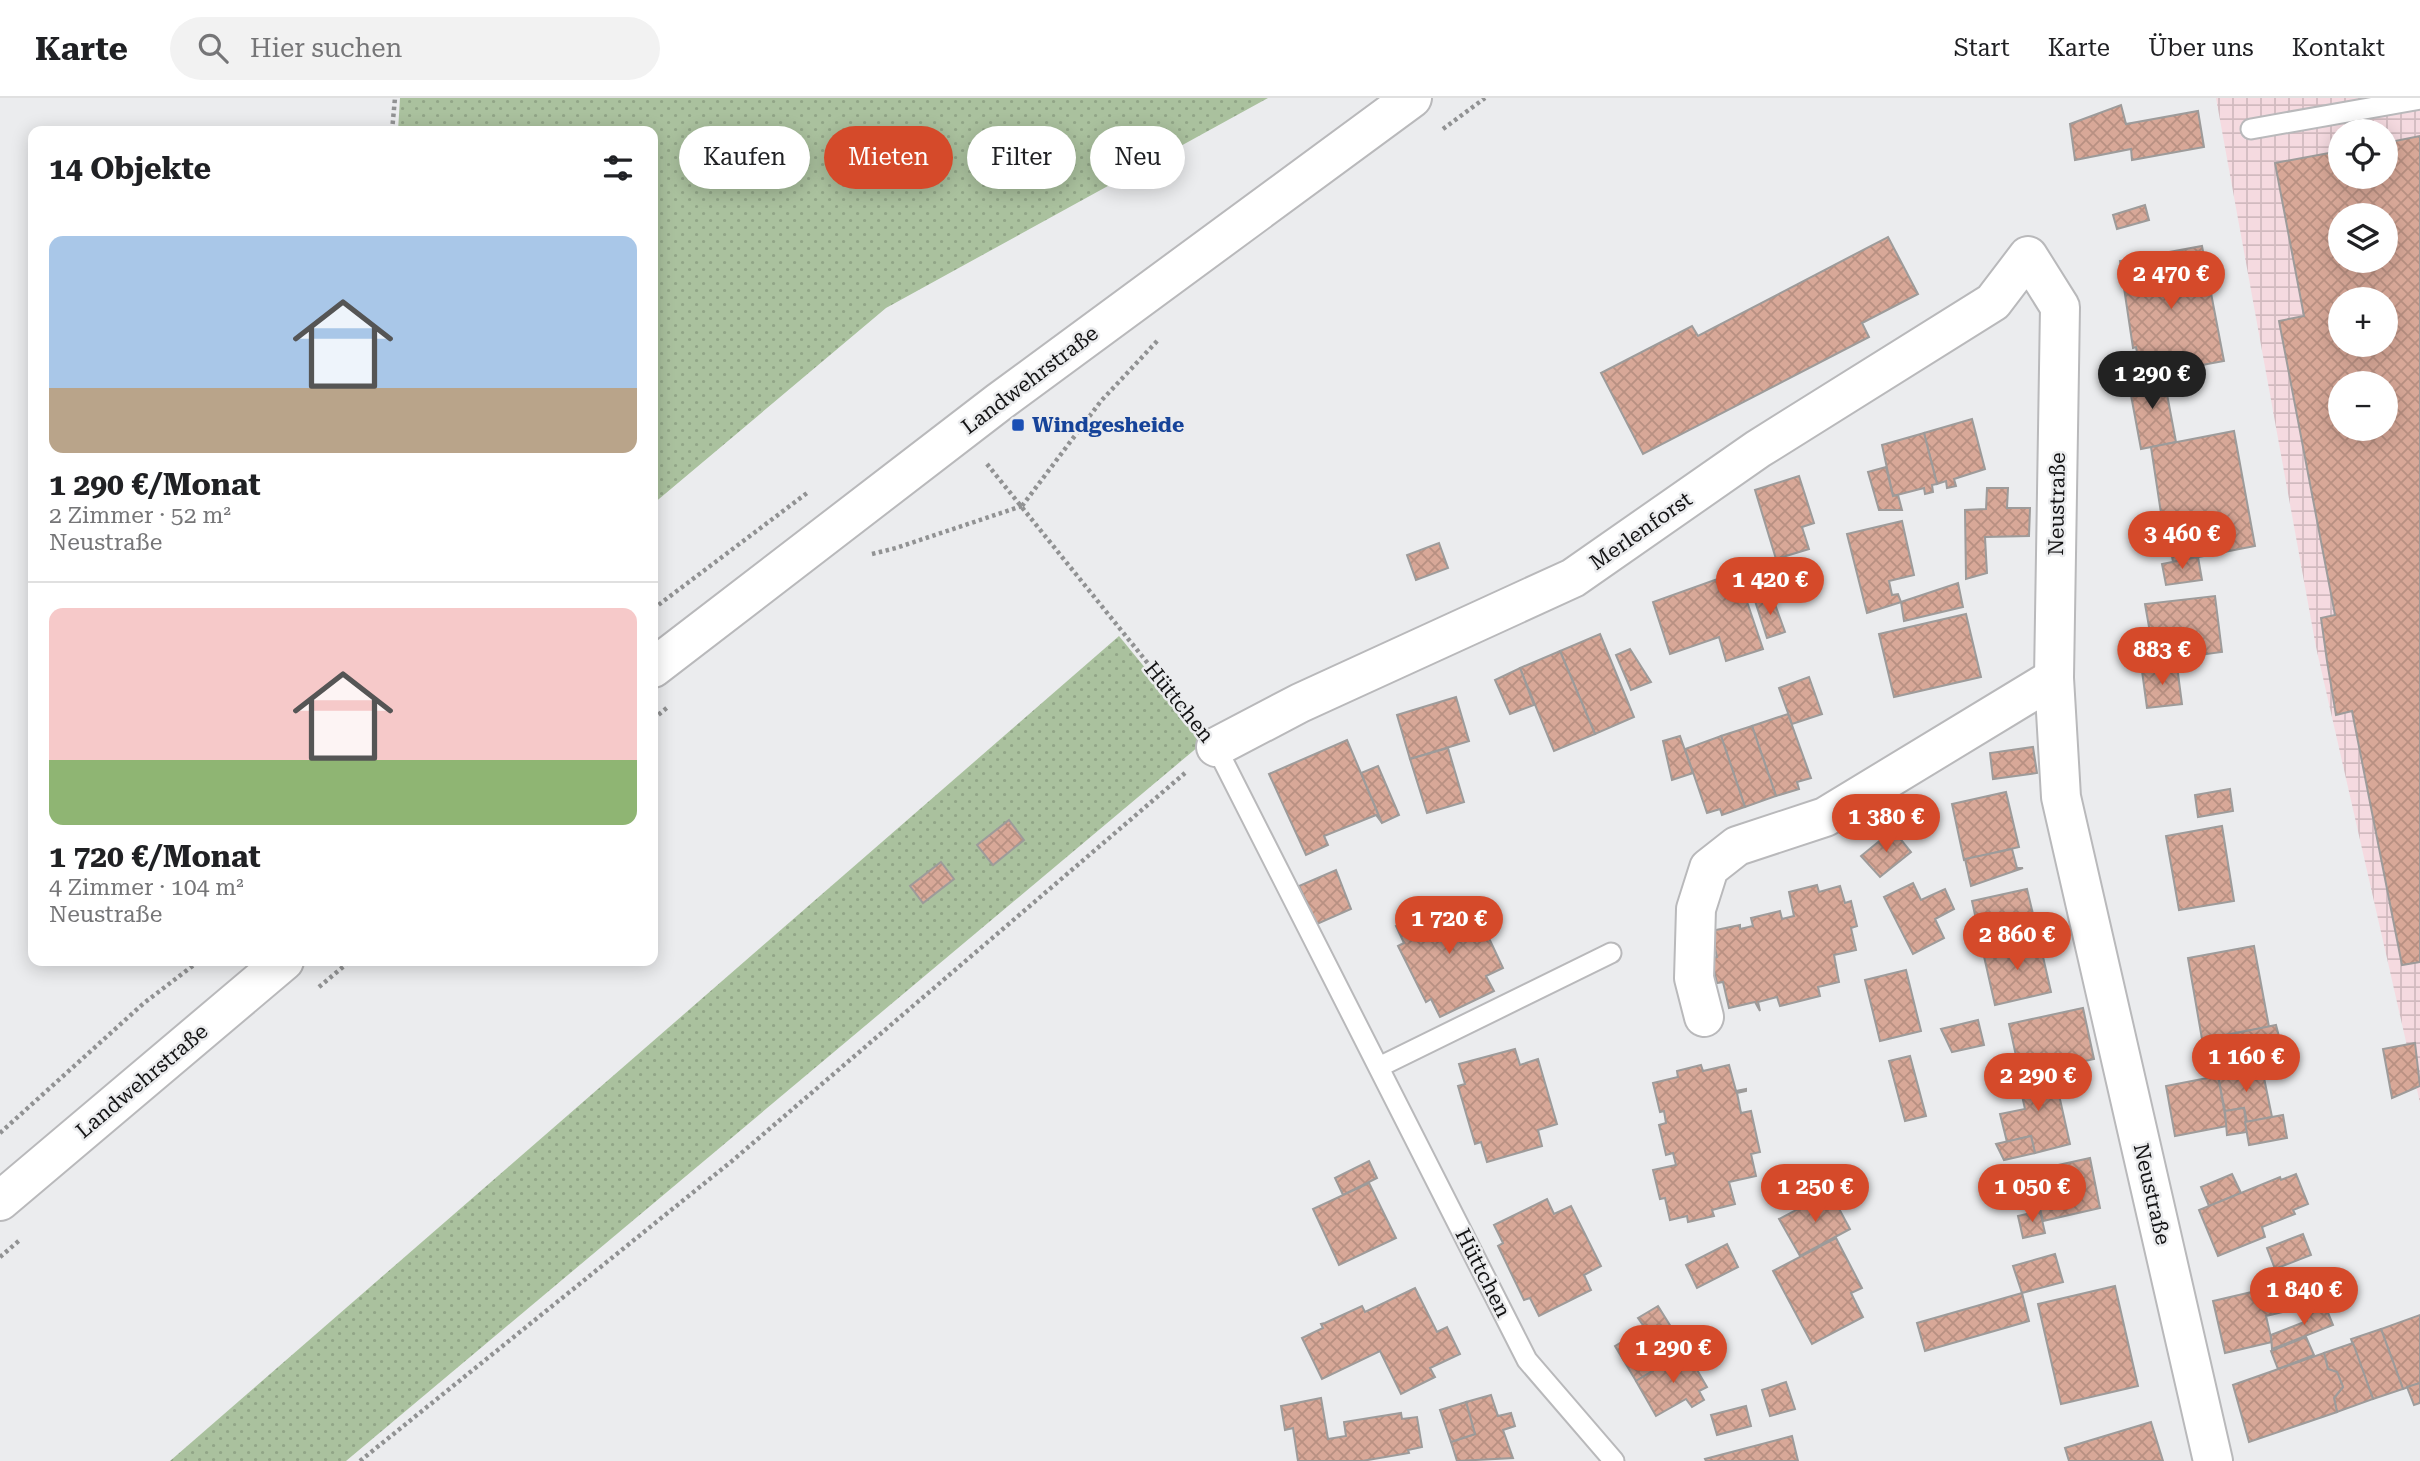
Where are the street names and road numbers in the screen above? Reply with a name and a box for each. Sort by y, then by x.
street label: Landwehrstraße [957,321,1103,439]
street label: Neustraße [2044,452,2070,556]
street label: Merlenforst [1585,487,1697,575]
street label: Hüttchen [1139,657,1219,747]
street label: Landwehrstraße [71,1019,213,1143]
street label: Neustraße [2129,1141,2175,1247]
street label: Hüttchen [1450,1225,1516,1322]

